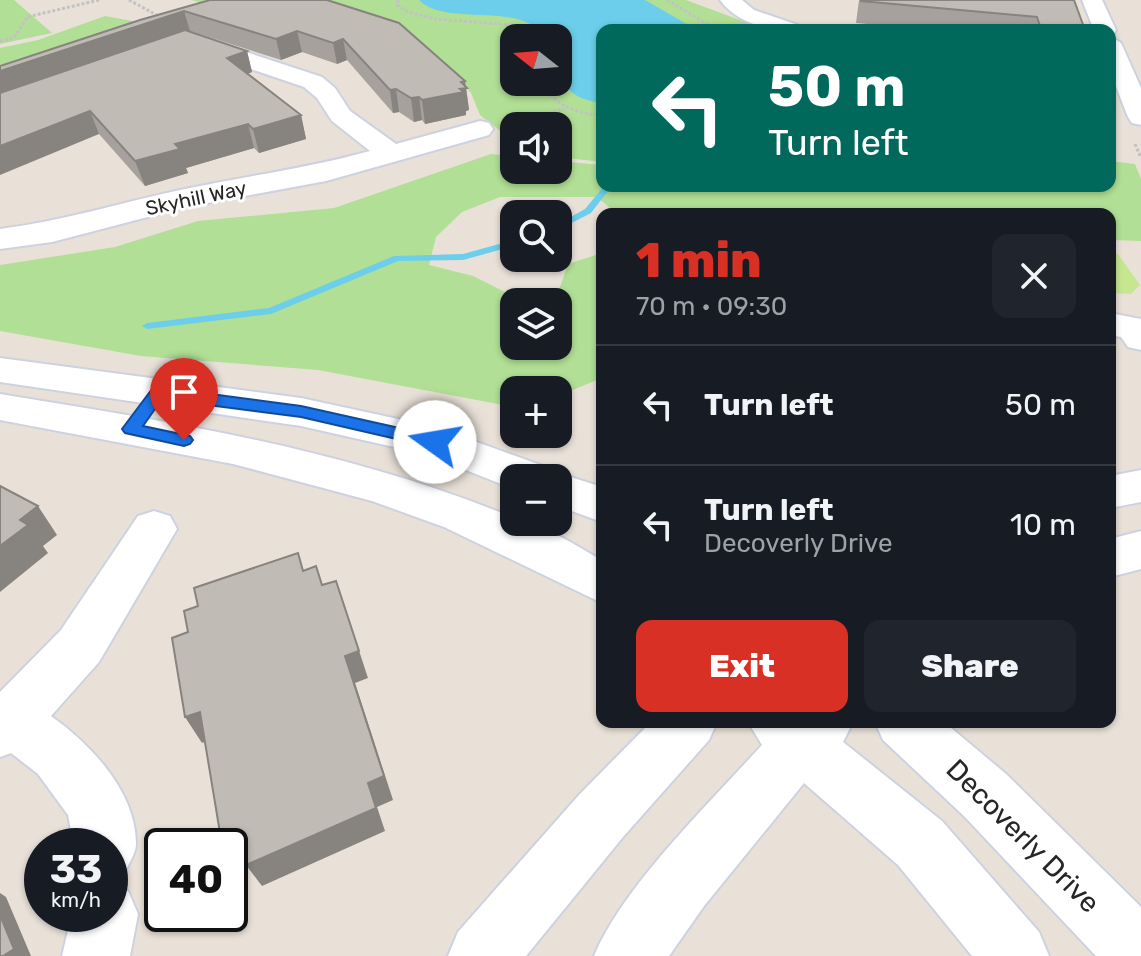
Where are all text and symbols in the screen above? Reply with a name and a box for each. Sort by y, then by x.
north arrow [500,24,572,96]
map controls [500,24,572,536]
text: 50 m [768,54,905,120]
icon: left [636,56,740,160]
button: sound [500,112,572,184]
text: Turn left [768,121,909,164]
street label: Skyhill Way [143,176,249,220]
button: search [500,200,572,272]
text: 1 min [636,232,762,289]
button: close [992,234,1076,318]
button: layers [500,288,572,360]
text: 70 m · 09:30 [636,291,787,322]
pin [150,358,218,440]
icon: arrive [162,370,206,414]
button: + [500,376,572,448]
icon: left [636,383,680,427]
text: Turn left [704,387,834,423]
text: 50 m [1005,387,1076,423]
position arrow [393,400,477,484]
button: − [500,464,572,536]
text: Turn left [704,492,834,528]
icon: left [636,503,680,547]
text: 10 m [1010,507,1076,543]
text: Decoverly Drive [704,528,893,559]
button: Exit [636,620,848,712]
button: Share [864,620,1076,712]
street label: Decoverly Drive [940,753,1106,919]
speed limit sign: 40 [144,828,248,932]
text: 33 [50,846,102,893]
text: km/h [51,888,101,912]

